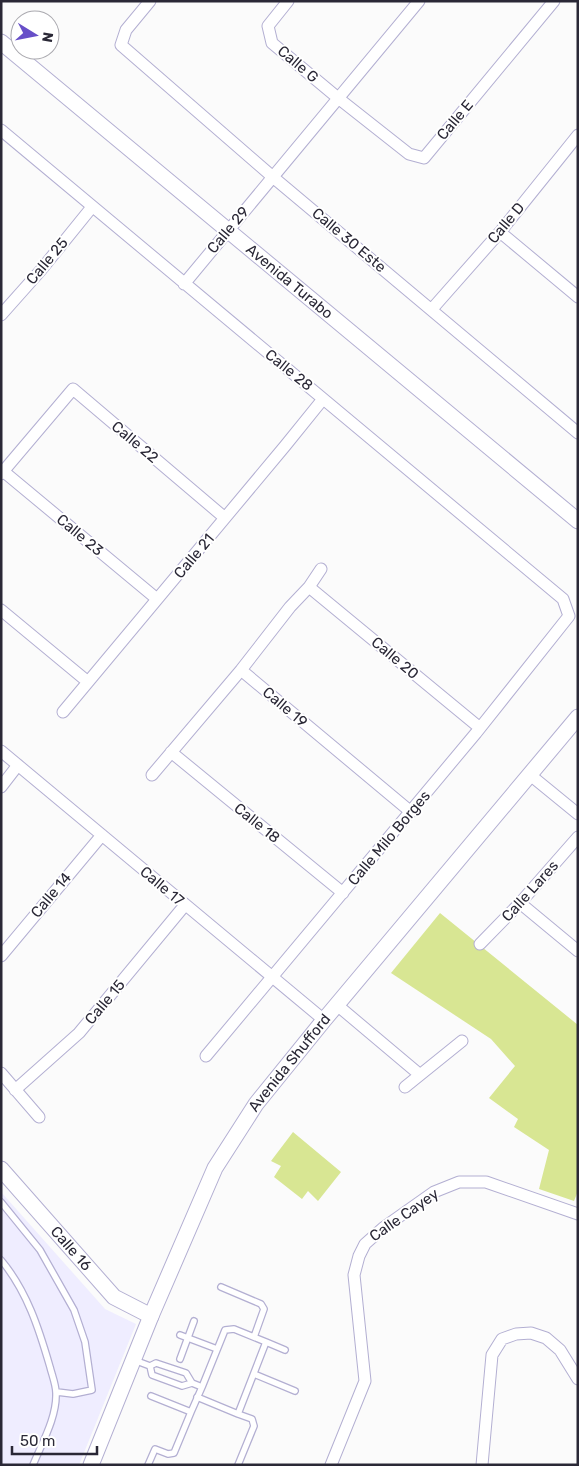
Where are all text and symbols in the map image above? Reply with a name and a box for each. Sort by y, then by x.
north arrow [10,10,60,60]
text: N [38,31,57,44]
street label: Calle G [274,42,322,86]
street label: Calle E [433,96,477,144]
street label: Calle D [484,199,528,247]
street label: Calle 29 [203,203,253,257]
street label: Calle 30 Este [308,204,390,276]
street label: Calle 25 [22,234,72,288]
street label: Avenida Turabo [243,240,337,323]
street label: Calle 28 [262,345,316,395]
street label: Calle 22 [108,417,162,467]
street label: Calle 23 [53,510,107,560]
street label: Calle 21 [170,530,218,582]
street label: Calle 20 [368,633,422,683]
street label: Calle 19 [259,683,311,731]
street label: Calle Milo Borges [344,787,434,889]
street label: Calle 18 [231,799,283,847]
street label: Calle Lares [498,856,562,925]
street label: Calle 17 [136,862,188,910]
street label: Calle 14 [27,869,75,921]
street label: Calle 15 [81,976,129,1028]
street label: Avenida Shufford [245,1010,334,1115]
street label: Calle Cayey [366,1185,442,1245]
street label: Calle 16 [47,1223,95,1274]
scale bar [12,1424,98,1456]
text: 50 m [20,1432,55,1450]

